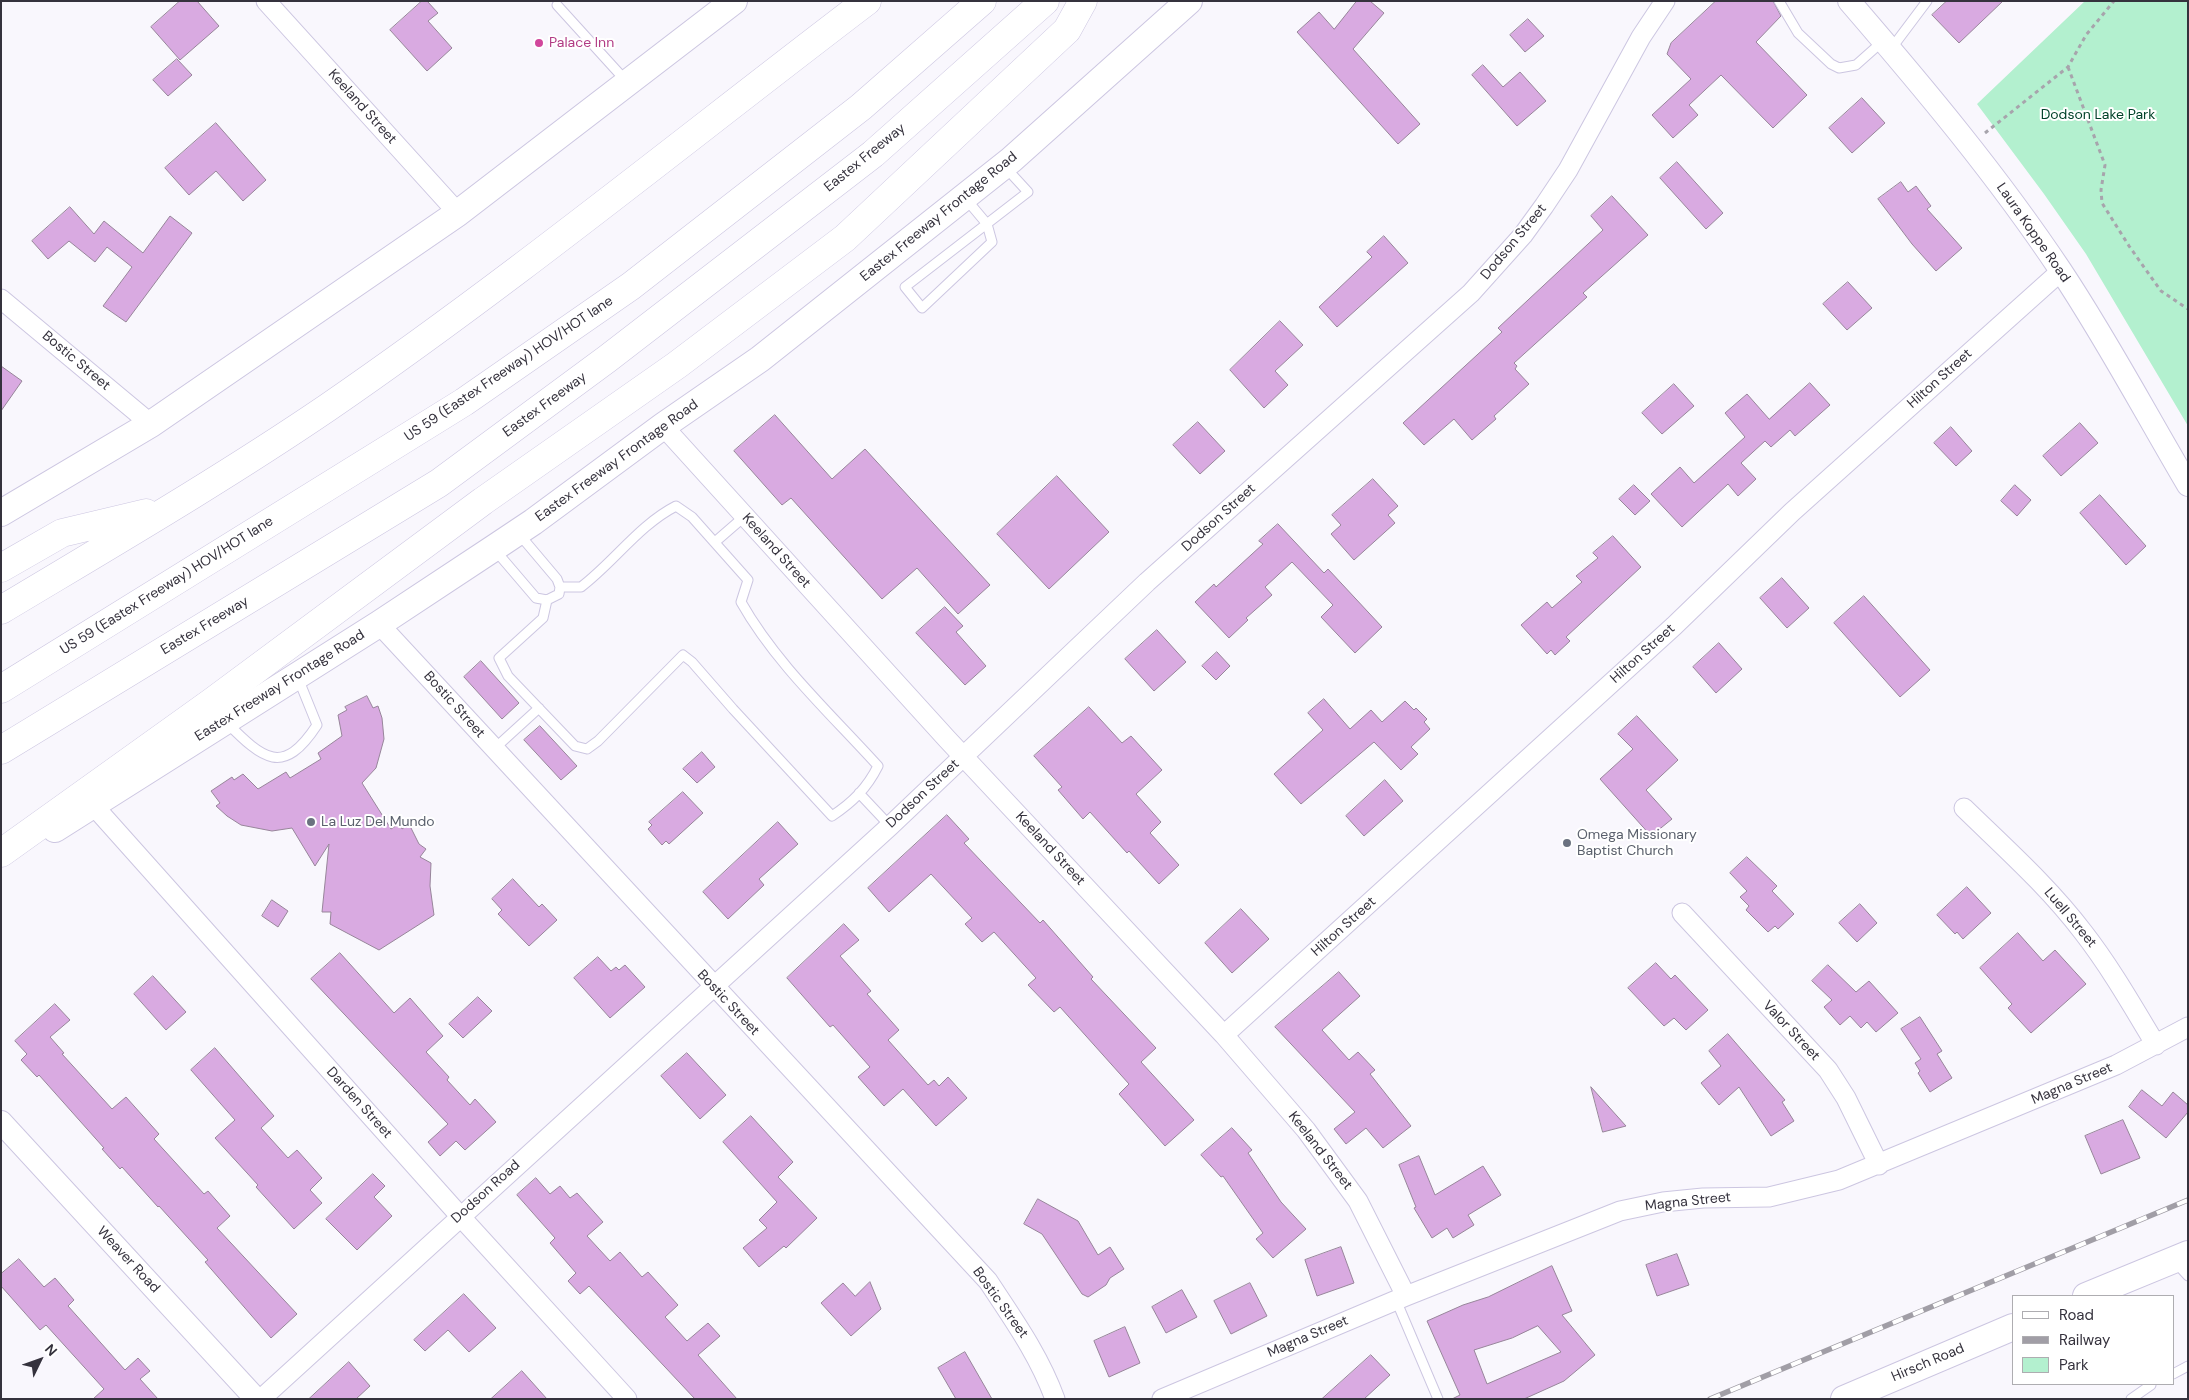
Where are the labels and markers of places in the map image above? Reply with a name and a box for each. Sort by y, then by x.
place label: Palace Inn [549,35,614,51]
marker: Palace Inn [533,37,545,49]
place label: La Luz Del Mundo [321,814,435,830]
marker: La Luz Del Mundo [305,816,317,828]
place label: Omega Missionary Baptist Church [1577,827,1697,860]
marker: Omega Missionary Baptist Church [1561,837,1573,849]

